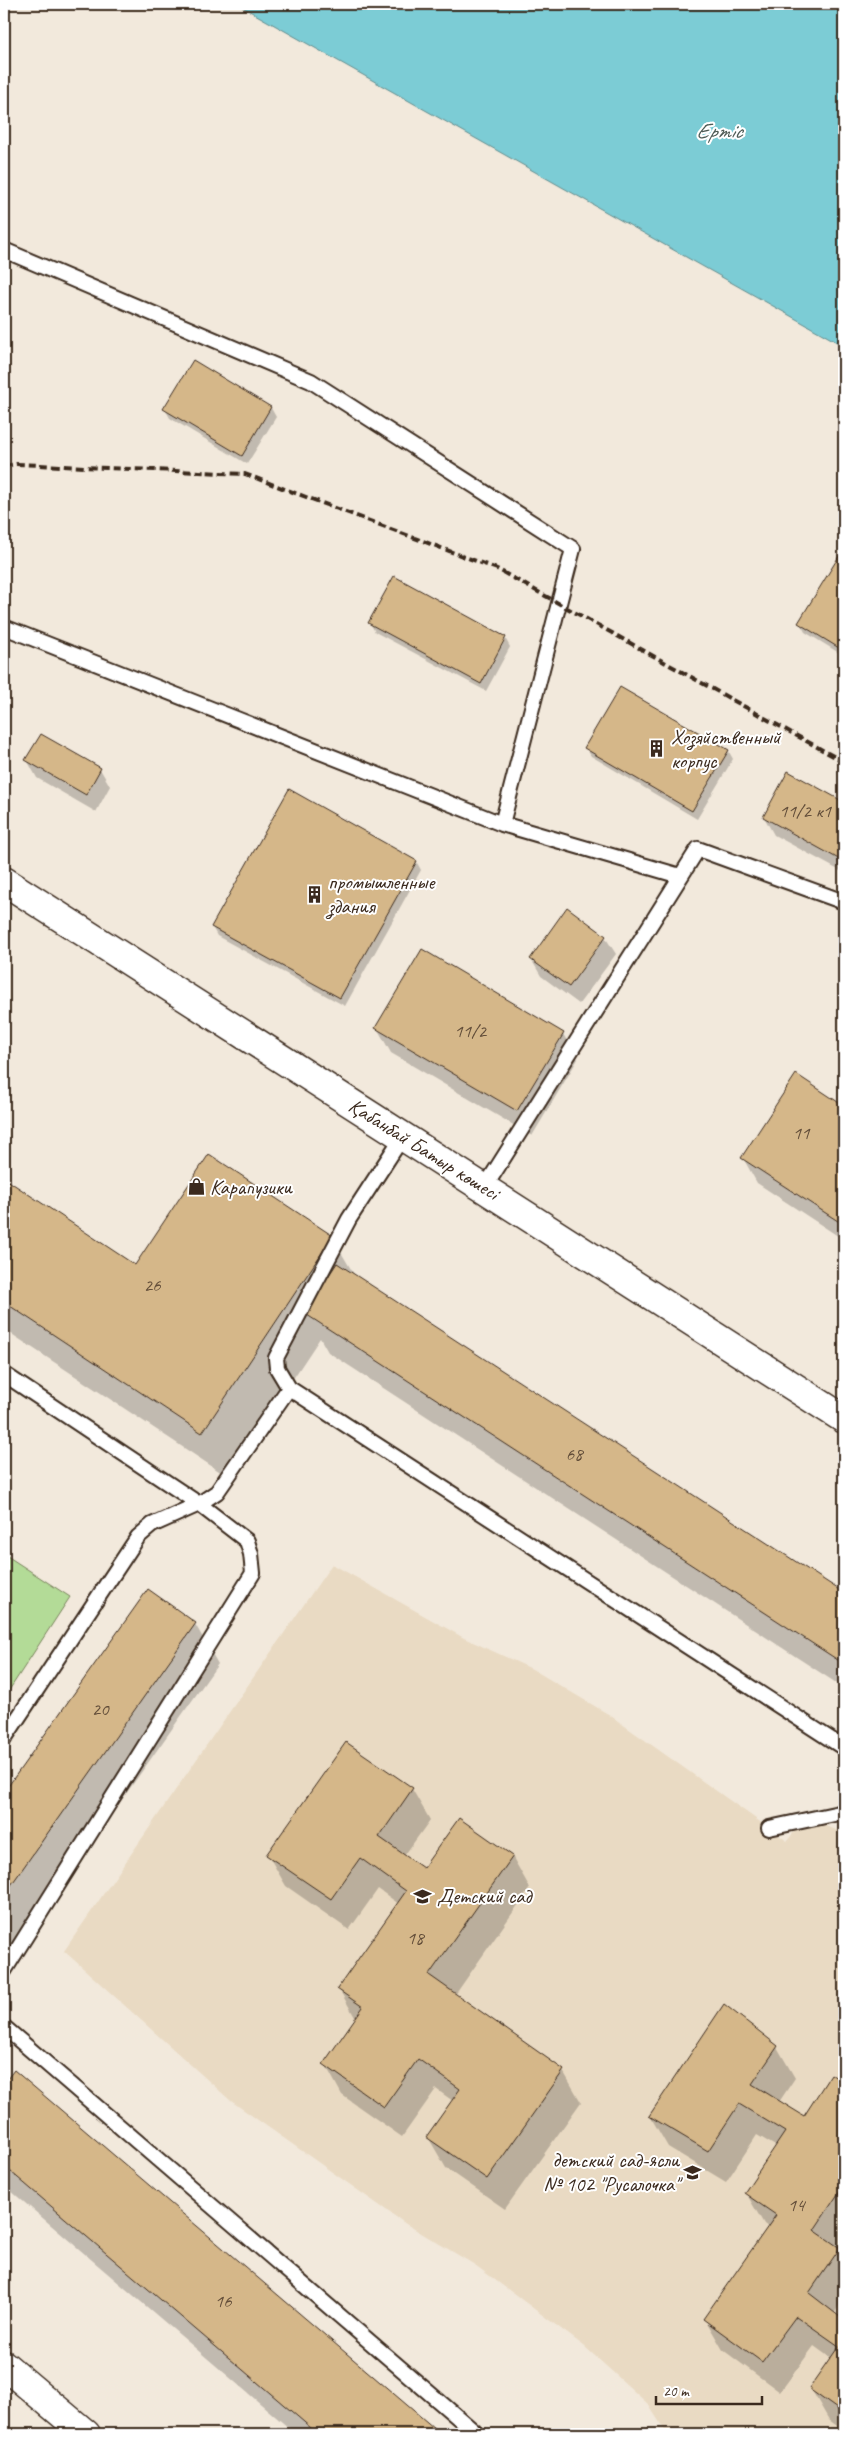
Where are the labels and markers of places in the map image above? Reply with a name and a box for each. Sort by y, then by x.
place label: Хозяйственный корпус [671,724,782,774]
building icon: Хозяйственный корпус [647,739,667,759]
place label: промышленные здания [325,869,436,920]
building icon: промышленные здания [304,884,324,904]
place label: Карапузики [210,1174,293,1200]
shop icon: Карапузики [186,1177,206,1197]
place label: Детский сад [437,1883,534,1909]
school or university icon: Детский сад [413,1886,433,1906]
place label: детский сад-ясли № 102 "Русалочка" [543,2147,683,2197]
school or university icon: детский сад-ясли № 102 "Русалочка" [683,2162,703,2182]

